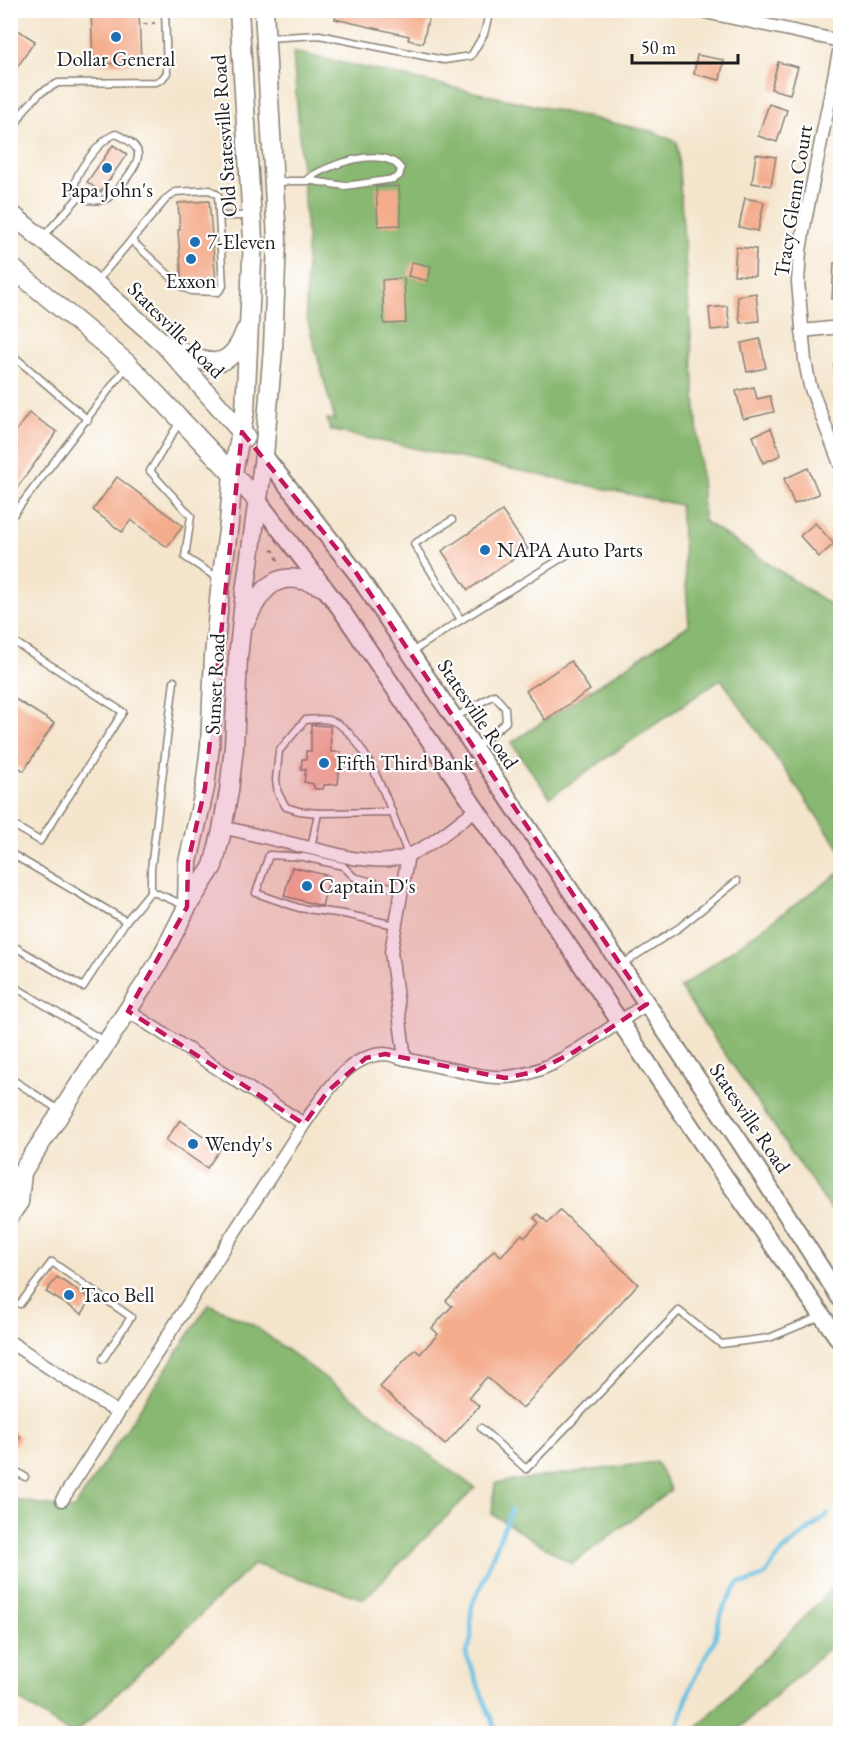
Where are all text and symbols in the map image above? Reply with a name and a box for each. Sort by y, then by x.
scale bar [632,27,738,65]
marker: Dollar General [109,30,123,44]
text: 50 m [641,36,676,59]
place label: Dollar General [57,45,175,72]
street label: Old Statesville Road [204,53,243,218]
street label: Tracy Glenn Court [767,122,818,279]
marker: Papa John's [100,161,114,175]
place label: Papa John's [61,176,153,203]
place label: 7-Eleven [207,228,276,255]
marker: 7-Eleven [188,235,202,249]
marker: Exxon [184,252,198,266]
place label: Exxon [166,267,216,294]
street label: Statesville Road [122,275,231,384]
place label: NAPA Auto Parts [497,536,643,563]
marker: NAPA Auto Parts [478,543,492,557]
street label: Sunset Road [198,632,231,735]
street label: Statesville Road [432,653,525,774]
place label: Fifth Third Bank [336,749,475,776]
marker: Fifth Third Bank [317,756,331,770]
place label: Captain D's [319,872,416,899]
marker: Captain D's [300,879,314,893]
street label: Statesville Road [704,1057,797,1178]
place label: Wendy's [205,1130,272,1157]
marker: Wendy's [186,1137,200,1151]
place label: Taco Bell [81,1281,155,1308]
marker: Taco Bell [62,1288,76,1302]

